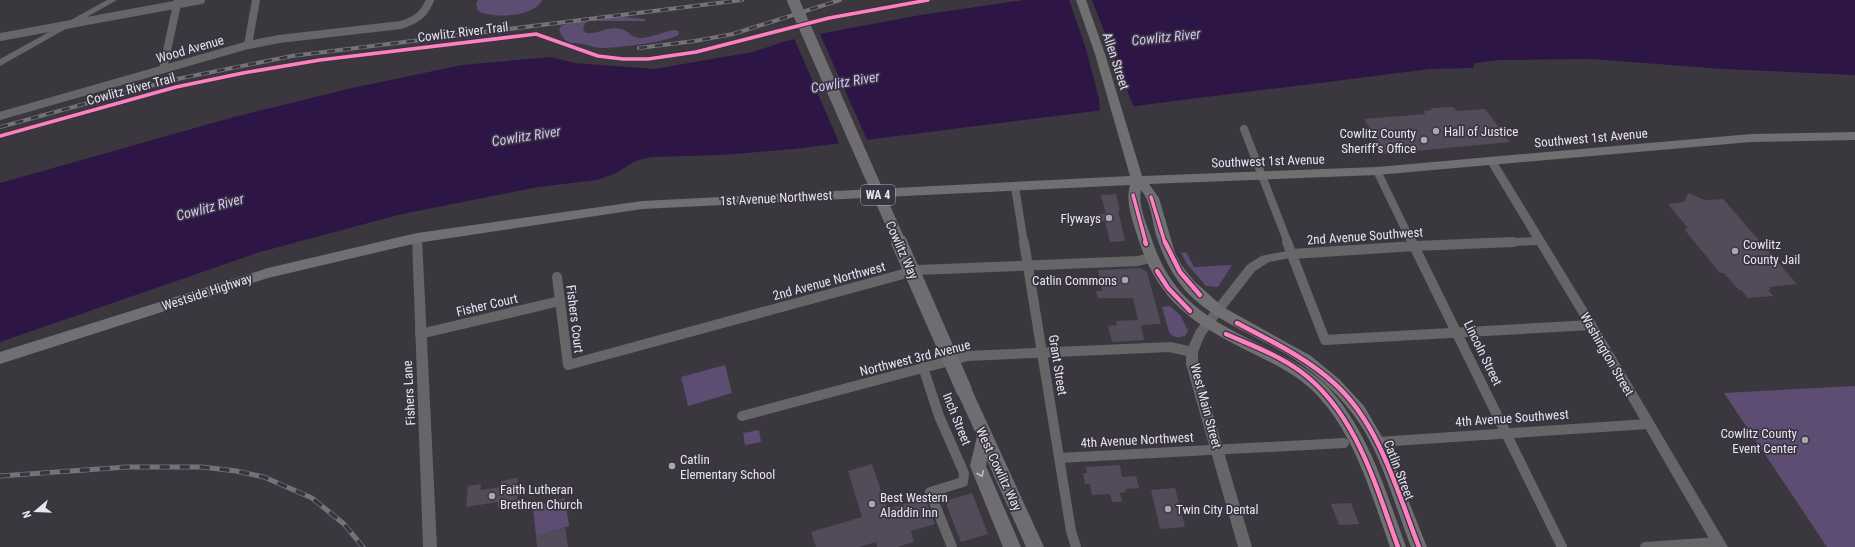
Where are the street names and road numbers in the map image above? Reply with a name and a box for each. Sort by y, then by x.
street label: Cowlitz River Trail [417,19,509,45]
street label: Allen Street [1100,30,1132,92]
street label: Wood Avenue [154,32,226,66]
street label: Cowlitz River Trail [85,70,177,108]
street label: Southwest 1st Avenue [1534,126,1648,150]
street label: Southwest 1st Avenue [1211,152,1325,170]
road number: WA 4 [861,185,895,205]
street label: 1st Avenue Northwest [719,188,833,208]
street label: Cowlitz Way [883,219,922,282]
street label: 2nd Avenue Southwest [1306,224,1424,248]
street label: 2nd Avenue Northwest [771,259,887,303]
street label: Westside Highway [160,270,254,314]
street label: Fishers Court [563,284,587,354]
street label: Fisher Court [455,291,519,319]
street label: Washington Street [1577,310,1637,398]
street label: Lincoln Street [1461,318,1505,388]
street label: Grant Street [1046,334,1070,397]
street label: Northwest 3rd Avenue [858,337,972,379]
street label: Fishers Lane [400,360,418,426]
street label: West Main Street [1187,362,1225,450]
street label: Inch Street [940,391,974,448]
street label: 4th Avenue Southwest [1455,407,1569,429]
street label: West Cowlitz Way [973,425,1025,514]
street label: 4th Avenue Northwest [1080,430,1194,450]
street label: Catlin Street [1381,438,1417,502]

